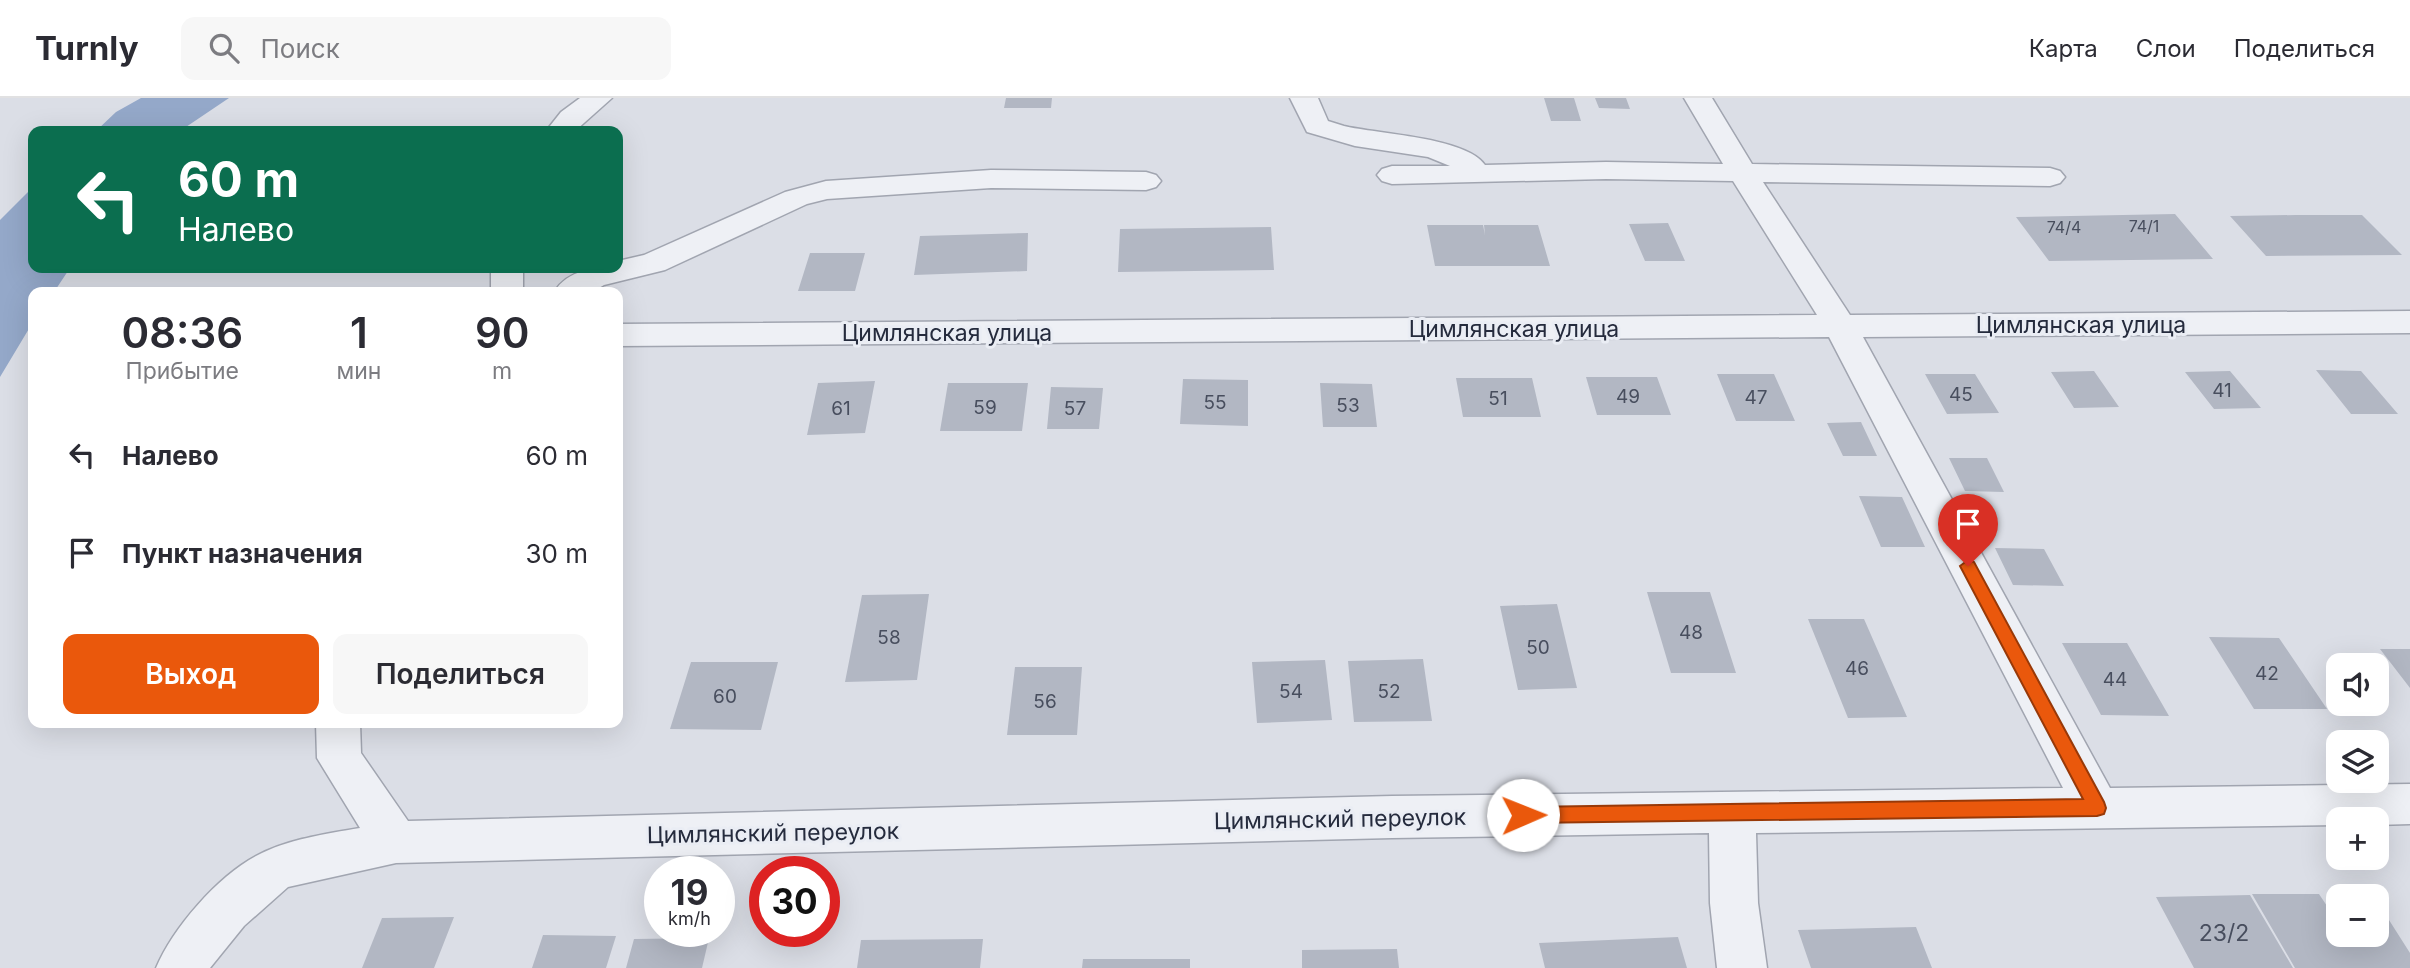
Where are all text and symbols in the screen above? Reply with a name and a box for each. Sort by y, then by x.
search box [181,17,671,80]
text: Turnly [35,28,139,68]
icon: search [205,29,243,67]
text: Поиск [261,33,340,64]
text: Карта [2029,34,2098,63]
text: Слои [2136,34,2196,63]
text: Поделиться [2234,34,2375,63]
text: 60 m [178,150,299,209]
icon: left [63,154,154,245]
text: Налево [178,210,294,249]
house number: 74/1 [2129,216,2159,236]
house number: 74/4 [2047,217,2081,237]
text: 08:36 [121,307,243,358]
text: 1 [350,307,368,358]
text: 90 [475,307,529,358]
street label: Цимлянская улица [1976,311,2186,339]
street label: Цимлянская улица [1409,315,1619,343]
street label: Цимлянская улица [842,319,1052,347]
text: Прибытие [126,357,239,385]
text: мин [337,357,381,385]
text: m [492,357,512,385]
house number: 41 [2212,379,2232,402]
house number: 45 [1949,383,1973,406]
house number: 49 [1616,385,1640,408]
house number: 47 [1744,386,1768,409]
house number: 51 [1488,387,1508,410]
house number: 55 [1203,391,1227,414]
house number: 53 [1336,394,1360,417]
house number: 59 [973,396,997,419]
house number: 61 [831,397,851,420]
house number: 57 [1064,397,1086,420]
icon: left [63,436,101,474]
text: Налево [122,440,219,471]
text: 60 m [525,440,588,471]
pin [1938,494,1998,566]
icon: arrive [1949,505,1987,543]
icon: arrive [63,534,101,572]
text: Пункт назначения [122,538,363,569]
text: 30 m [525,538,588,569]
house number: 48 [1679,621,1703,644]
house number: 58 [877,626,901,649]
button: Выход [63,634,319,714]
button: Поделиться [333,634,588,714]
house number: 50 [1526,636,1550,659]
map controls [2326,653,2389,947]
button: sound [2326,653,2389,716]
house number: 46 [1845,657,1869,680]
house number: 42 [2255,662,2279,685]
house number: 44 [2103,668,2127,691]
house number: 54 [1279,680,1303,703]
house number: 52 [1377,680,1401,703]
house number: 60 [713,685,737,708]
house number: 56 [1033,690,1057,713]
button: layers [2326,730,2389,793]
position arrow [1486,778,1560,852]
street label: Цимлянский переулок [1214,803,1467,835]
button: + [2326,807,2389,870]
street label: Цимлянский переулок [647,817,900,849]
speed limit sign: 30 [749,856,840,947]
text: 19 [671,871,708,913]
button: − [2326,884,2389,947]
text: km/h [668,908,711,929]
house number: 23/2 [2199,919,2249,947]

